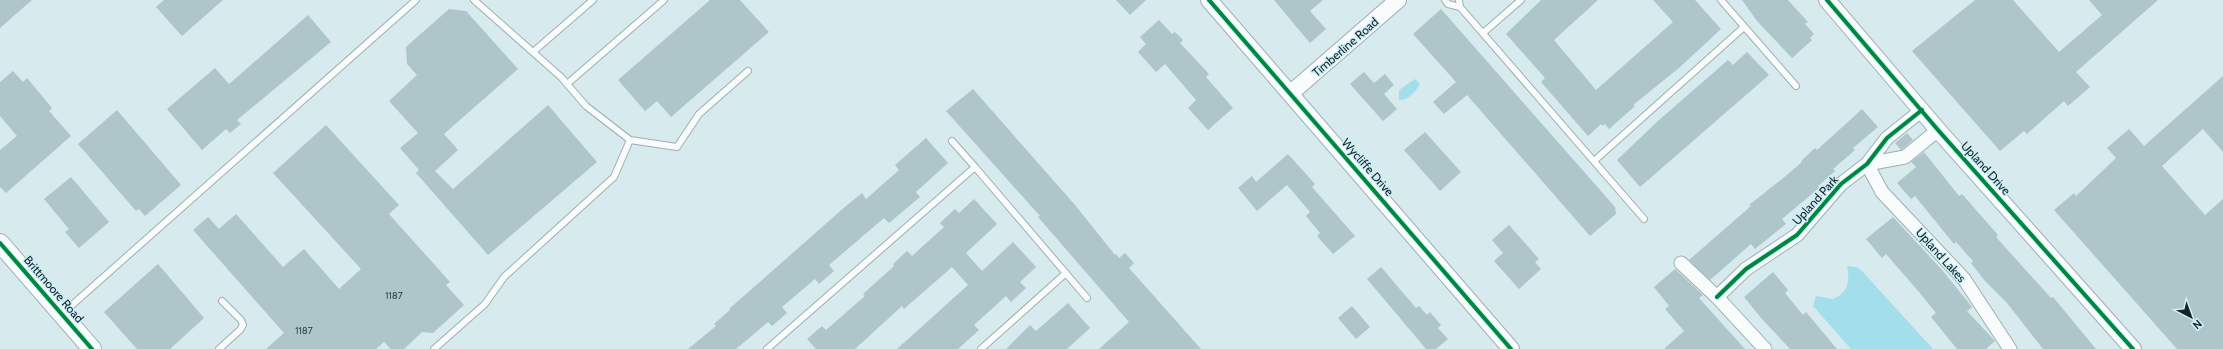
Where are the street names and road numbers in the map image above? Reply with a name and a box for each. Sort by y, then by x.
street label: Timberline Road [1309,14,1381,80]
street label: Wycliffe Drive [1339,135,1397,199]
street label: Upland Drive [1958,138,2014,198]
street label: Upland Park [1789,172,1842,228]
street label: Upland Lakes [1913,225,1969,285]
street label: Brittmoore Road [21,252,87,326]

